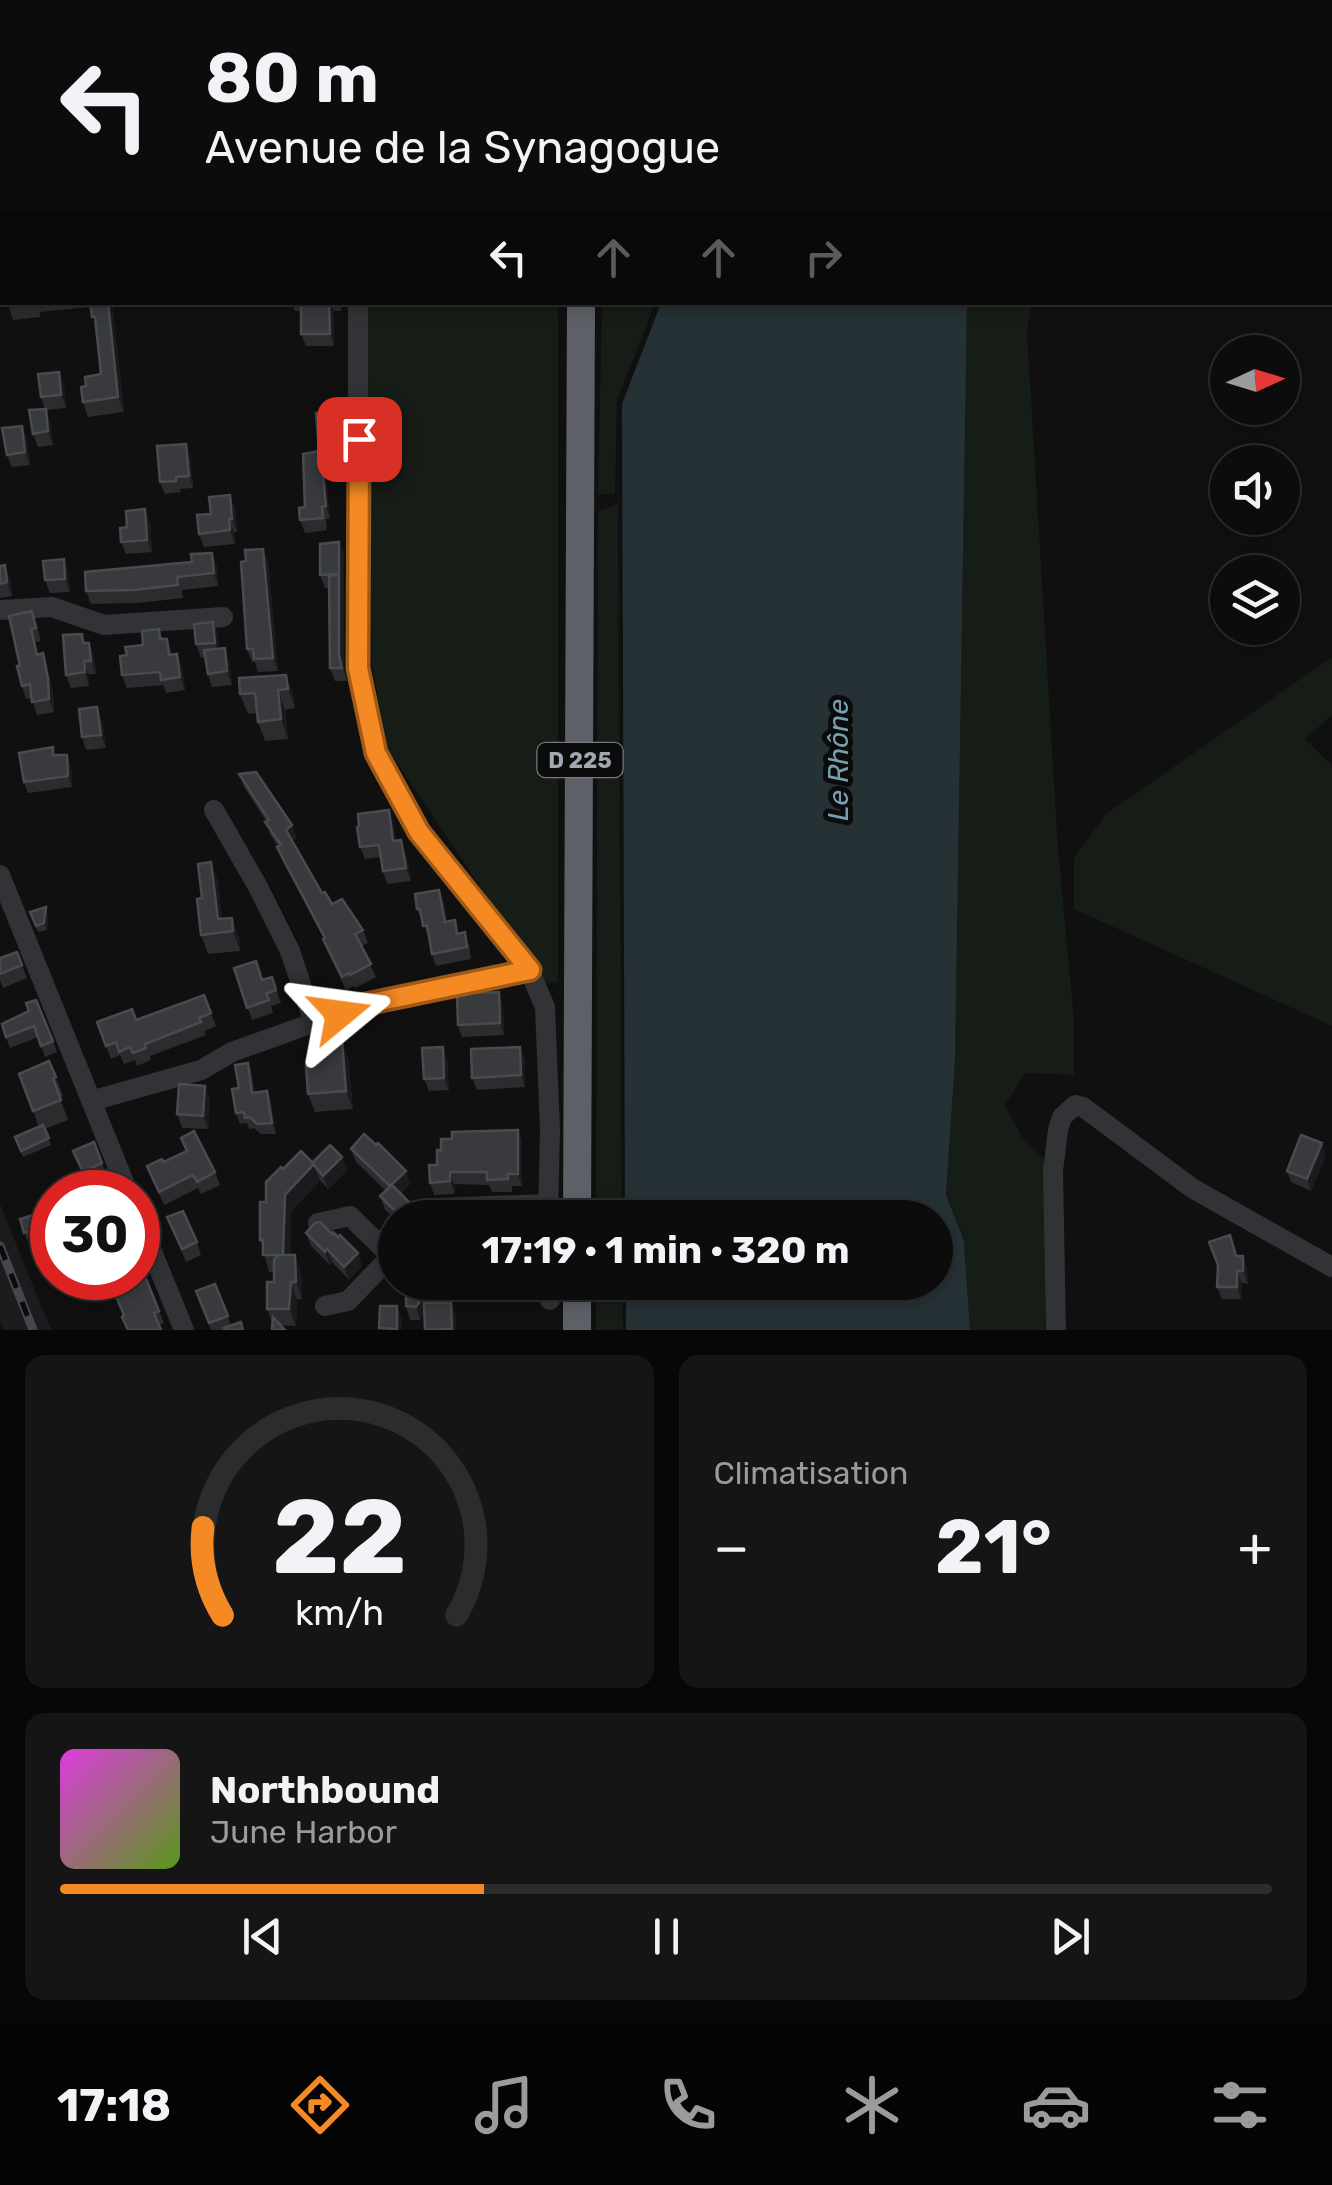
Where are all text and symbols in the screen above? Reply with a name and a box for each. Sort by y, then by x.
text: 80 m [205,37,379,120]
icon: left [40,40,170,170]
text: Avenue de la Synagogue [205,121,720,174]
icon: left [481,230,536,285]
icon: ahead [586,230,641,285]
icon: ahead [691,230,746,285]
icon: right [796,230,851,285]
north arrow [1210,335,1300,425]
map controls [1210,335,1300,645]
pin [317,397,402,482]
icon: arrive [332,412,387,467]
button: sound [1210,445,1300,535]
button: layers [1210,555,1300,645]
water label: Le Rhône [822,699,855,821]
road number: D 225 [538,743,622,777]
position arrow [288,962,392,1066]
speed limit sign: 30 [30,1170,160,1300]
text: 17:19 · 1 min · 320 m [481,1227,850,1273]
text: Climatisation [714,1454,908,1492]
text: 22 [272,1476,407,1599]
text: 21° [935,1503,1052,1592]
text: − [714,1515,749,1580]
text: + [1238,1515,1272,1580]
text: km/h [295,1592,384,1634]
text: Northbound [210,1767,440,1813]
text: June Harbor [210,1813,397,1851]
icon: previous [235,1909,290,1964]
icon: pause [639,1909,694,1964]
icon: next [1043,1909,1098,1964]
icon: directions [285,2070,355,2140]
icon: music [469,2070,539,2140]
icon: phone [653,2070,723,2140]
icon: climate [837,2070,907,2140]
icon: car [1021,2070,1091,2140]
icon: filters [1205,2070,1275,2140]
text: 17:18 [57,2079,171,2132]

